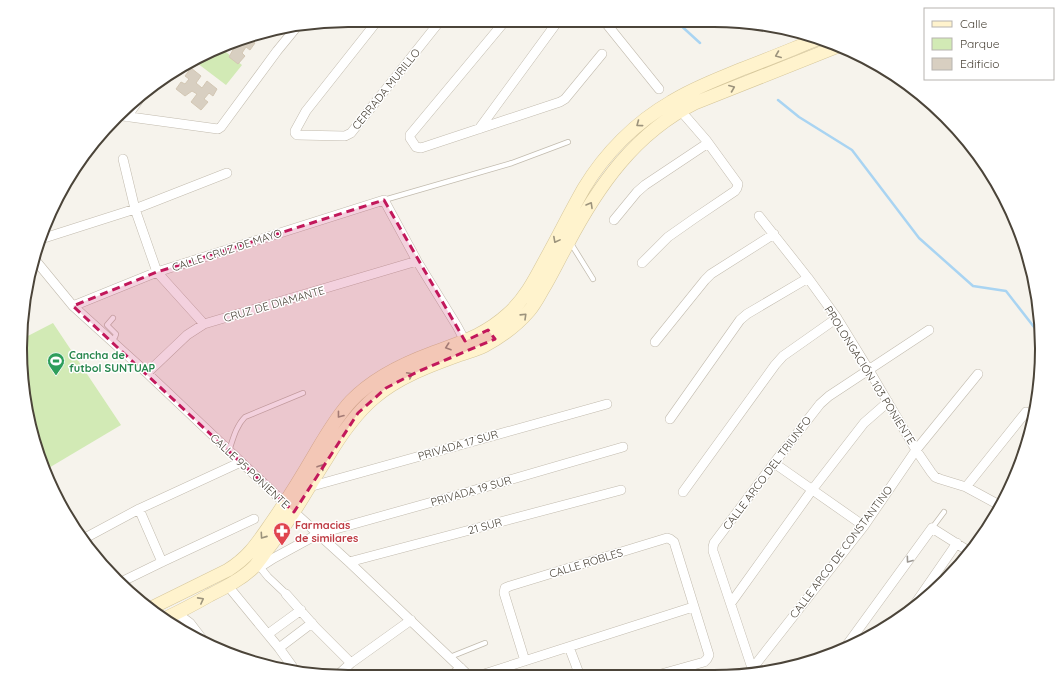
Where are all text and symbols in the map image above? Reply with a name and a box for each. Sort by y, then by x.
legend [924,8,1054,80]
text: Calle [960,16,988,31]
text: Parque [960,36,1000,51]
street label: CERRADA MURILLO [349,46,423,132]
one-way arrow [775,50,782,58]
text: Edificio [960,56,1000,71]
one-way arrow [728,85,735,93]
one-way arrow [637,120,644,127]
one-way arrow [585,201,592,209]
street label: CALLE CRUZ DE MAYO [170,226,284,274]
one-way arrow [553,236,561,243]
street label: CRUZ DE DIAMANTE [222,283,326,325]
street label: PROLONGACIÓN 103 PONIENTE [821,303,919,447]
one-way arrow [519,313,527,321]
one-way arrow [444,343,451,351]
place label: Cancha de futbol SUNTUAP [69,348,156,375]
sports icon: Cancha de futbol SUNTUAP [46,351,66,376]
one-way arrow [405,372,413,380]
one-way arrow [337,411,344,418]
street label: CALLE ARCO DEL TRIUNFO [720,414,814,532]
street label: PRIVADA 17 SUR [416,427,500,463]
street label: CALLE 95 PONIENTE [207,431,293,511]
one-way arrow [316,464,324,471]
street label: PRIVADA 19 SUR [429,473,513,509]
street label: CALLE ARCO DE CONSTANTINO [787,483,895,621]
street label: 21 SUR [466,515,504,537]
place label: Farmacias de similares [295,518,358,545]
pharmacy icon: Farmacias de similares [272,521,292,546]
one-way arrow [260,532,268,539]
street label: CALLE ROBLES [547,545,625,581]
one-way arrow [907,555,914,562]
one-way arrow [197,598,204,605]

